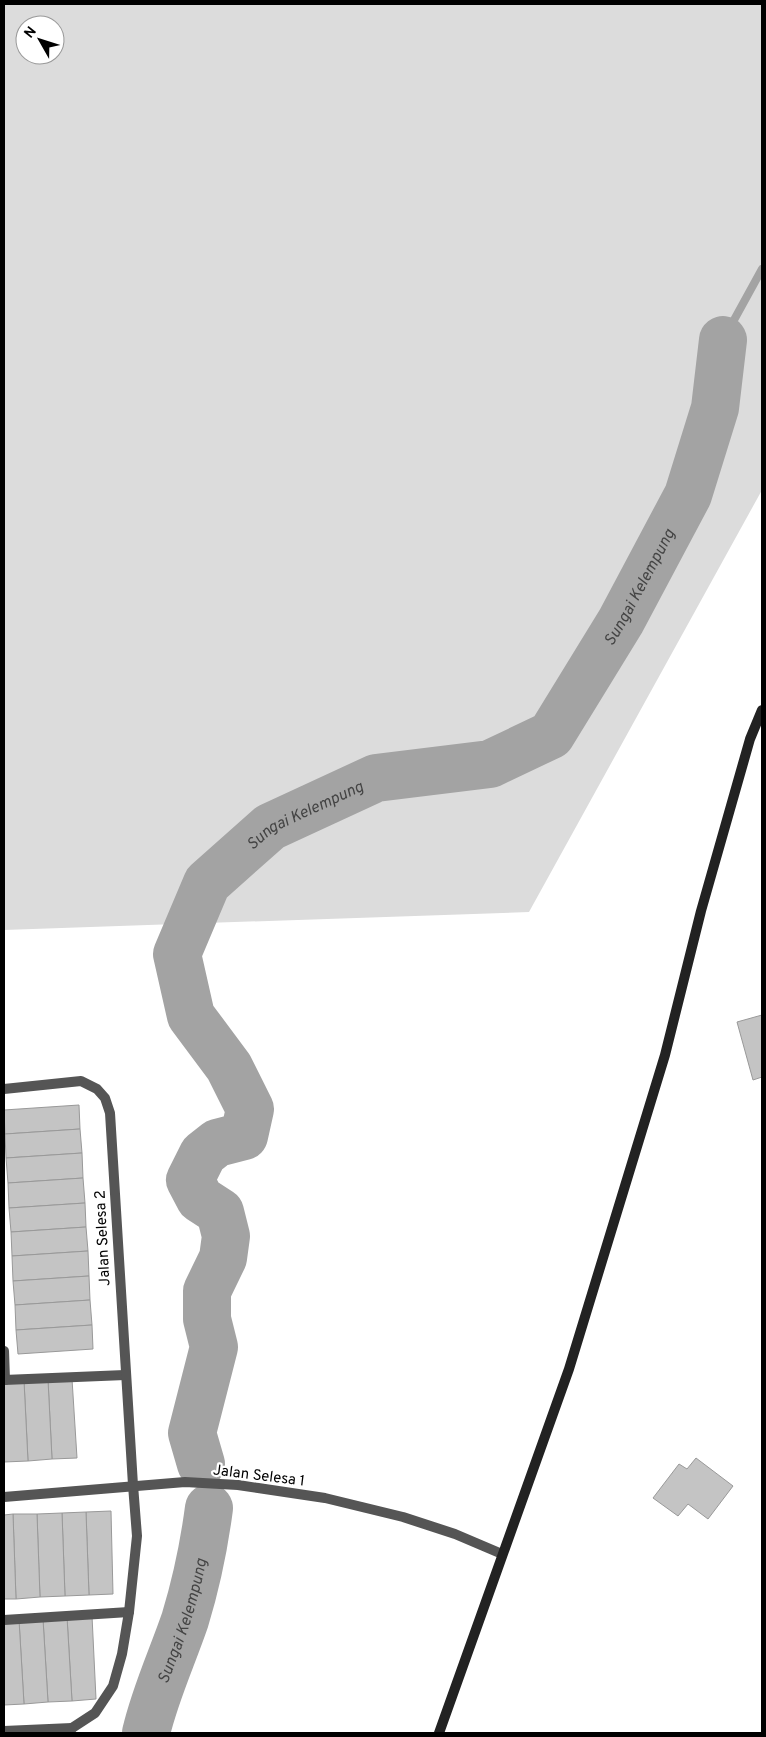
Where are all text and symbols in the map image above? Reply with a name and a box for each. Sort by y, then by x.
north arrow [15,15,65,65]
text: N [21,24,41,42]
water label: Sungai Kelempung [600,526,680,650]
water label: Sungai Kelempung [243,777,367,855]
street label: Jalan Selesa 2 [91,1189,116,1286]
street label: Jalan Selesa 1 [212,1461,306,1492]
water label: Sungai Kelempung [154,1557,212,1687]

